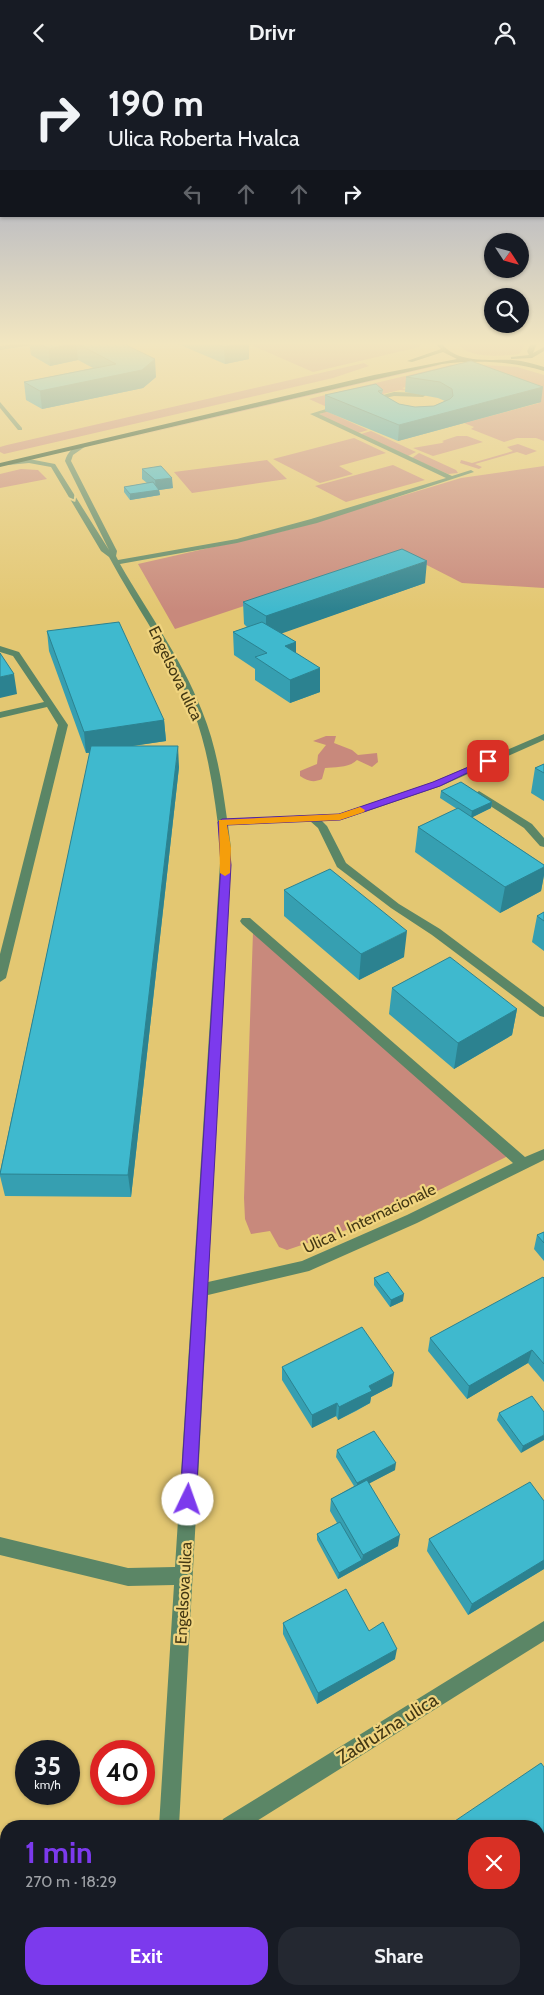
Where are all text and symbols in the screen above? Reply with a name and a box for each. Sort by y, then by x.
icon: back [25,19,53,47]
text: Drivr [249,19,295,46]
icon: person [491,19,519,47]
text: 190 m [108,82,204,125]
icon: right [25,85,90,150]
text: Ulica Roberta Hvalca [108,125,300,152]
icon: left [179,180,207,208]
icon: ahead [232,180,260,208]
icon: ahead [285,180,313,208]
icon: right [338,180,366,208]
north arrow [484,233,529,277]
map controls [484,233,529,333]
button: search [484,288,529,333]
one-way arrow [67,493,77,502]
street label: Engelsova ulica [145,623,207,724]
pin [467,740,509,782]
icon: arrive [474,747,502,775]
street label: Ulica I. Internacionale [300,1179,438,1257]
position arrow [161,1473,213,1525]
street label: Engelsova ulica [171,1541,196,1645]
street label: Zadružna ulica [332,1688,442,1769]
speed limit sign: 40 [90,1740,155,1805]
text: 35 [34,1751,61,1781]
text: km/h [34,1777,61,1792]
text: 1 min [25,1834,93,1871]
button: close [468,1837,520,1889]
text: 270 m · 18:29 [25,1872,117,1891]
button: Exit [25,1927,268,1985]
button: Share [278,1927,520,1985]

